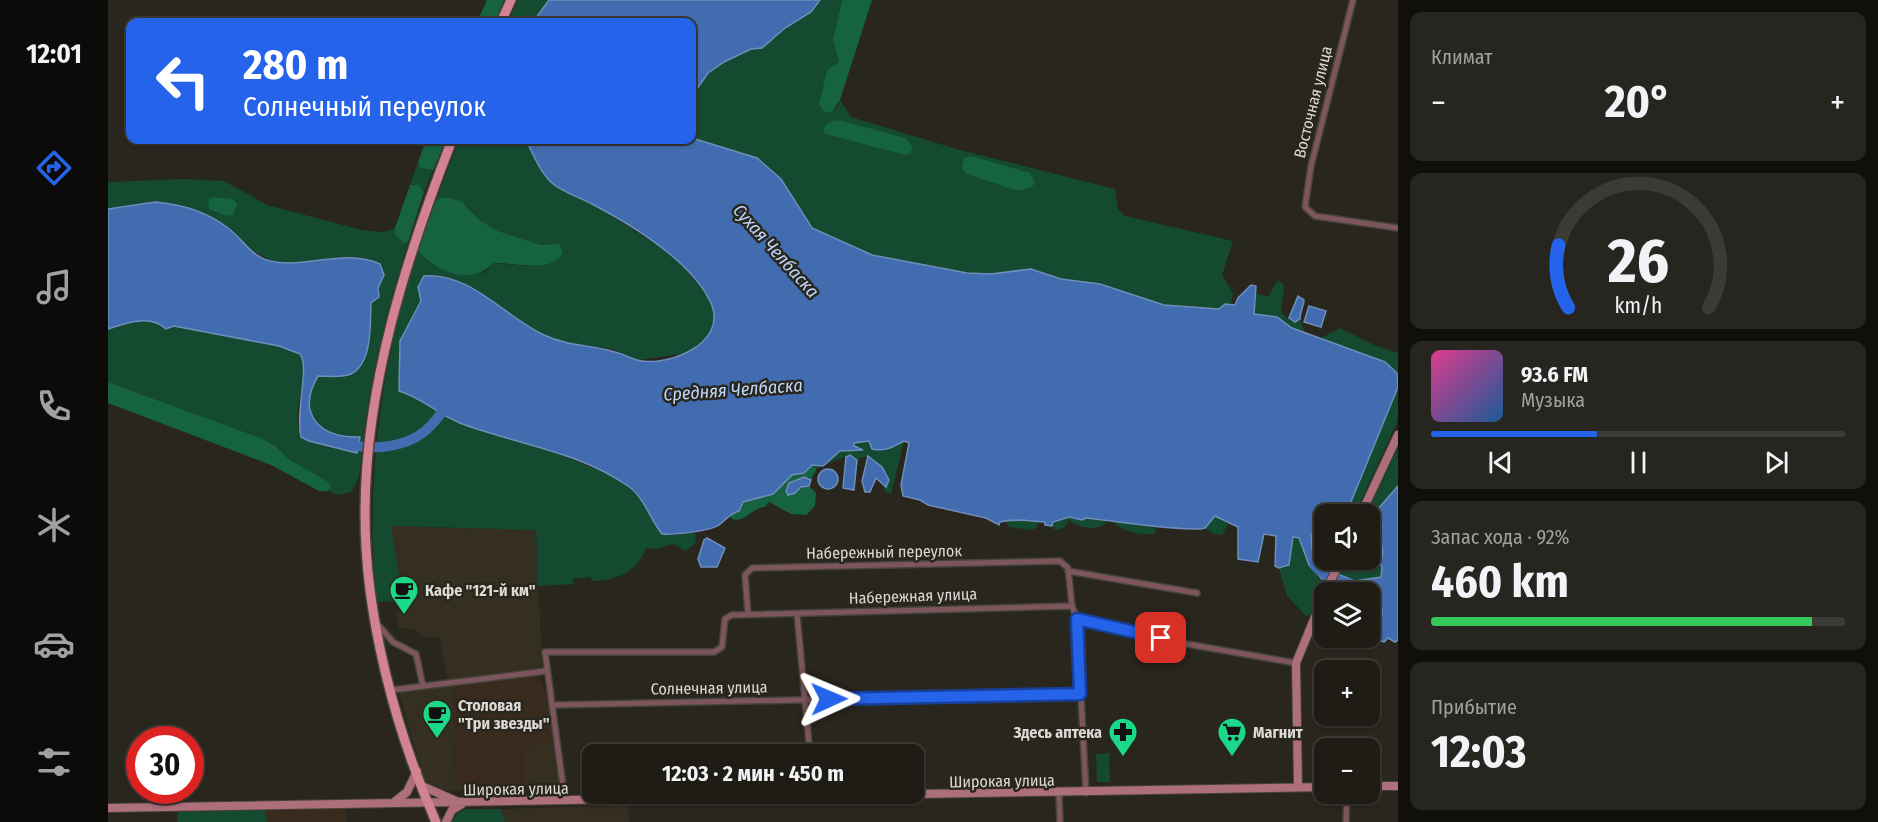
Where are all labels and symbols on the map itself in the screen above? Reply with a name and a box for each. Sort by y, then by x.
street label: Восточная улица [1290,44,1336,160]
water label: Сухая Челбаска [728,200,824,302]
water label: Средняя Челбаска [663,374,803,406]
street label: Набережный переулок [806,541,962,563]
cafe icon: Кафе "121-й км" [388,574,420,616]
place label: Кафе "121-й км" [425,581,536,600]
street label: Набережная улица [849,584,978,608]
pin [1135,612,1186,663]
position arrow [797,667,861,731]
street label: Солнечная улица [650,677,768,699]
place label: Столовая "Три звезды" [458,696,550,733]
cafe icon: Столовая "Три звезды" [421,698,453,740]
pharmacy icon: Здесь аптека [1107,716,1139,758]
supermarket icon: Магнит [1216,716,1248,758]
place label: Здесь аптека [1012,723,1102,742]
place label: Магнит [1253,723,1303,742]
speed limit sign: 30 [126,726,204,804]
street label: Широкая улица [949,771,1055,791]
street label: Широкая улица [463,779,569,799]

